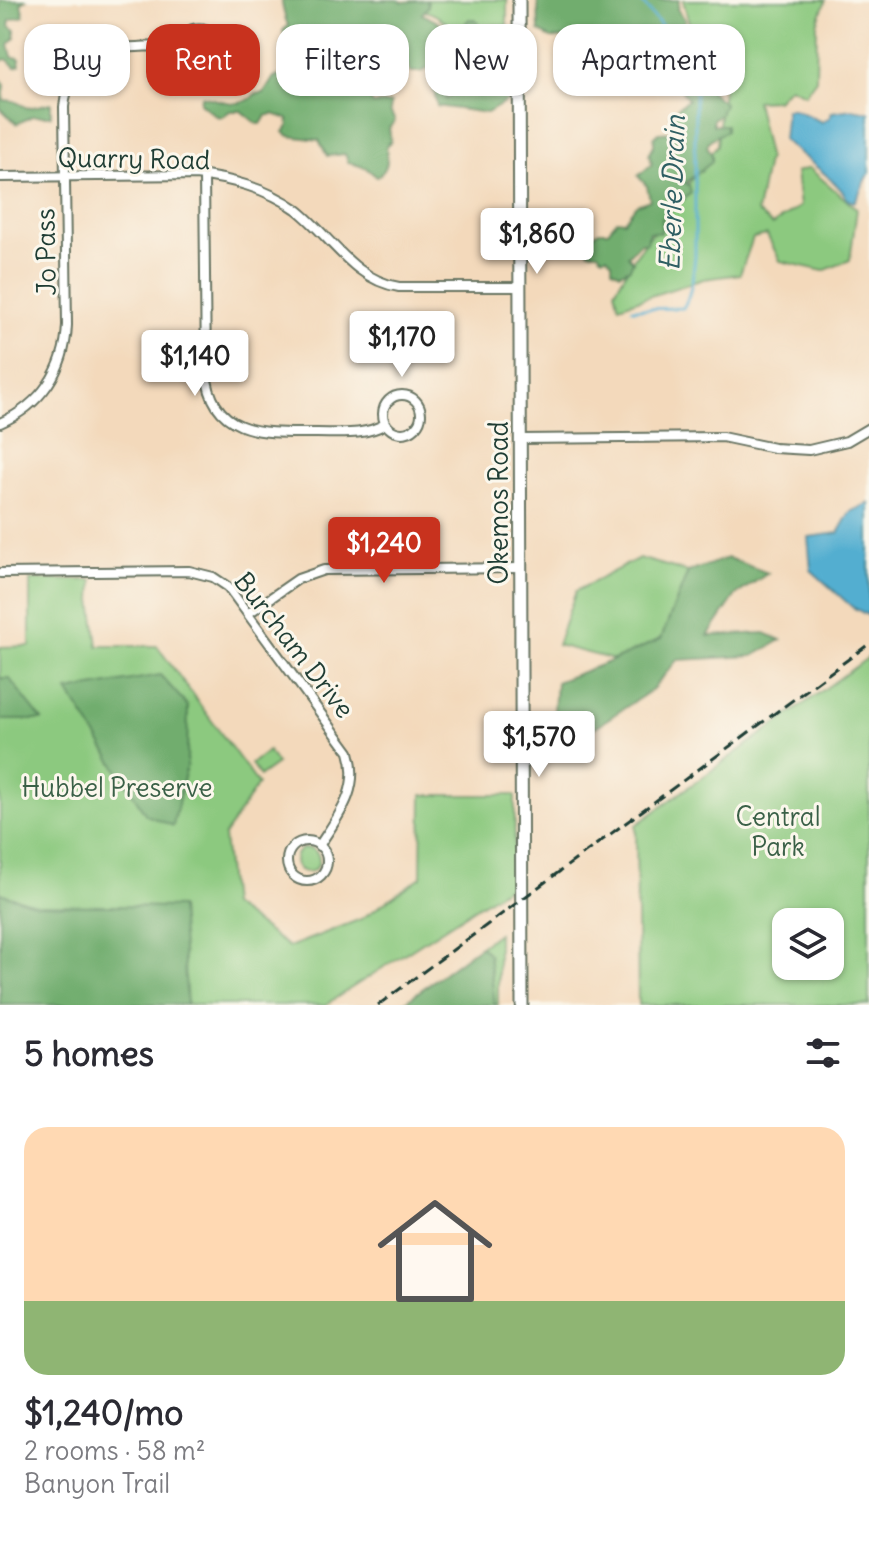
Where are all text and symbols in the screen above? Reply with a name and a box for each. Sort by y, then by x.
chip: Buy [24,24,130,96]
chip: Rent [146,24,260,96]
chip: Filters [276,24,409,96]
chip: New [425,24,537,96]
chip: Apartment [553,24,745,96]
water label: Eberle Drain [651,114,693,272]
street label: Quarry Road [57,141,211,176]
street label: Jo Pass [28,208,63,296]
pin: $1,860 [472,208,602,276]
text: $1,860 [499,217,575,250]
pin: $1,170 [337,311,467,379]
text: $1,170 [368,320,436,353]
pin: $1,140 [130,330,260,398]
text: $1,140 [159,339,231,372]
street label: Okemos Road [482,421,515,585]
pin: $1,240 [319,517,449,585]
text: $1,240 [346,526,422,559]
street label: Burcham Drive [227,565,362,724]
pin: $1,570 [474,711,604,779]
text: $1,570 [502,720,576,753]
park label: Hubbel Preserve [21,771,213,804]
park label: Central Park [735,800,821,863]
map controls [772,908,844,980]
button: layers [772,908,844,980]
icon: filters [801,1031,845,1075]
text: 5 homes [24,1032,154,1075]
icon: home [363,1179,507,1323]
text: $1,240/mo [24,1391,183,1434]
text: 2 rooms · 58 m² [24,1434,205,1467]
text: Banyon Trail [24,1467,170,1500]

